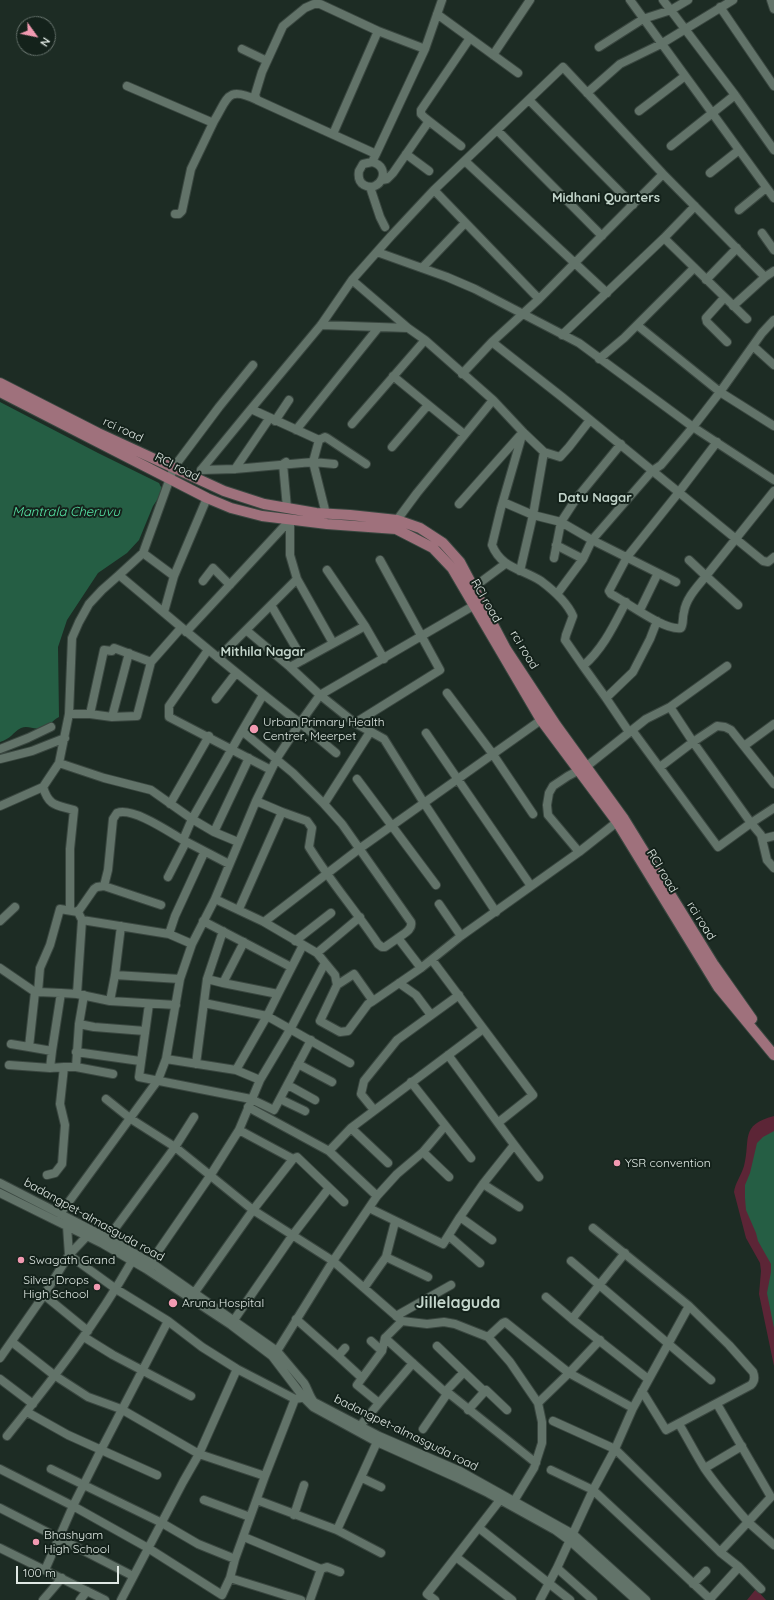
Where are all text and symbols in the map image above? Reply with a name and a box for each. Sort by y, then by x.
north arrow [16,16,56,56]
text: N [37,35,53,49]
district label: Midhani Quarters [552,190,660,206]
street label: rci road [101,414,145,446]
street label: RCI road [152,450,202,484]
district label: Datu Nagar [558,490,632,506]
water label: Mantrala Cheruvu [12,504,120,520]
street label: RCI road [468,577,504,625]
street label: rci road [507,628,541,672]
district label: Mithila Nagar [221,644,305,660]
place label: Urban Primary Health Centrer, Meerpet [263,715,385,743]
marker: Urban Primary Health Centrer, Meerpet [248,723,260,735]
street label: RCI road [643,847,681,895]
street label: rci road [684,899,718,943]
place label: YSR convention [625,1156,711,1170]
marker: YSR convention [612,1158,622,1168]
street label: badangpet-almasguda road [21,1175,167,1265]
place label: Swagath Grand [29,1253,115,1267]
marker: Swagath Grand [16,1255,26,1265]
place label: Silver Drops High School [23,1273,89,1301]
marker: Silver Drops High School [92,1282,102,1292]
district label: Jillelaguda [416,1293,500,1313]
place label: Aruna Hospital [182,1296,264,1310]
marker: Aruna Hospital [167,1297,179,1309]
street label: badangpet-almasguda road [332,1392,480,1474]
place label: Bhashyam High School [44,1528,110,1556]
marker: Bhashyam High School [31,1537,41,1547]
scale bar [18,1558,121,1584]
text: 100 m [23,1565,56,1580]

